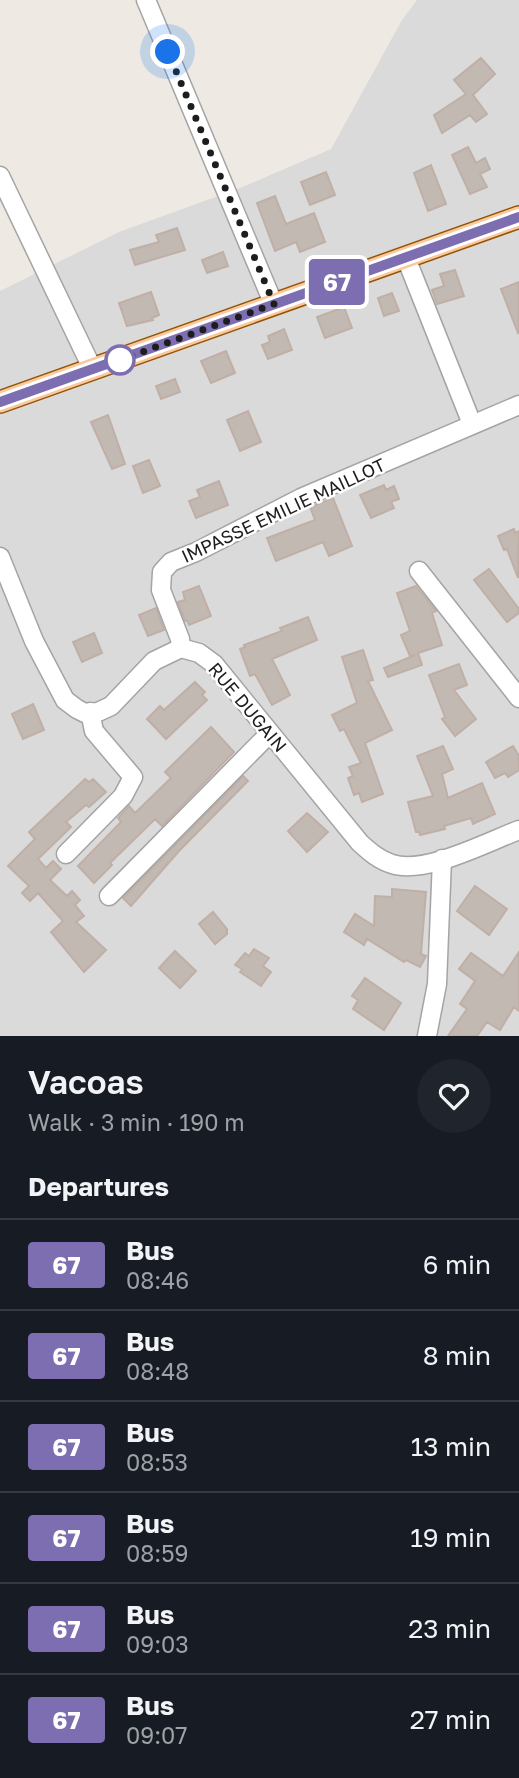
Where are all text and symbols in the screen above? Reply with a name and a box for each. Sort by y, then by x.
your location [150,34,185,69]
line badge: 67 [306,259,368,305]
text: 67 [323,267,351,296]
unlabelled marker [105,345,135,375]
street label: IMPASSE EMILIE MAILLOT [178,453,388,567]
street label: RUE DUGAIN [204,658,292,756]
button: heart [417,1059,491,1133]
text: Vacoas [28,1062,144,1101]
text: Walk · 3 min · 190 m [28,1108,245,1136]
text: Departures [28,1171,169,1202]
text: Bus [126,1235,174,1266]
text: 6 min [423,1249,491,1280]
text: 67 [52,1250,81,1279]
text: 08:46 [126,1266,189,1294]
text: Bus [126,1326,174,1357]
text: 8 min [423,1340,491,1371]
text: 67 [52,1341,81,1370]
text: 08:48 [126,1357,189,1385]
text: Bus [126,1417,174,1448]
text: 13 min [411,1431,491,1462]
text: 67 [52,1432,81,1461]
text: 08:53 [126,1448,188,1476]
text: Bus [126,1508,174,1539]
text: 19 min [410,1522,491,1553]
text: 67 [52,1523,81,1552]
text: 08:59 [126,1539,188,1567]
text: Bus [126,1599,174,1630]
text: 23 min [408,1613,491,1644]
text: 67 [52,1614,81,1643]
text: 09:03 [126,1630,189,1658]
text: Bus [126,1690,174,1721]
text: 27 min [410,1704,491,1735]
text: 67 [52,1705,81,1734]
text: 09:07 [126,1721,188,1749]

